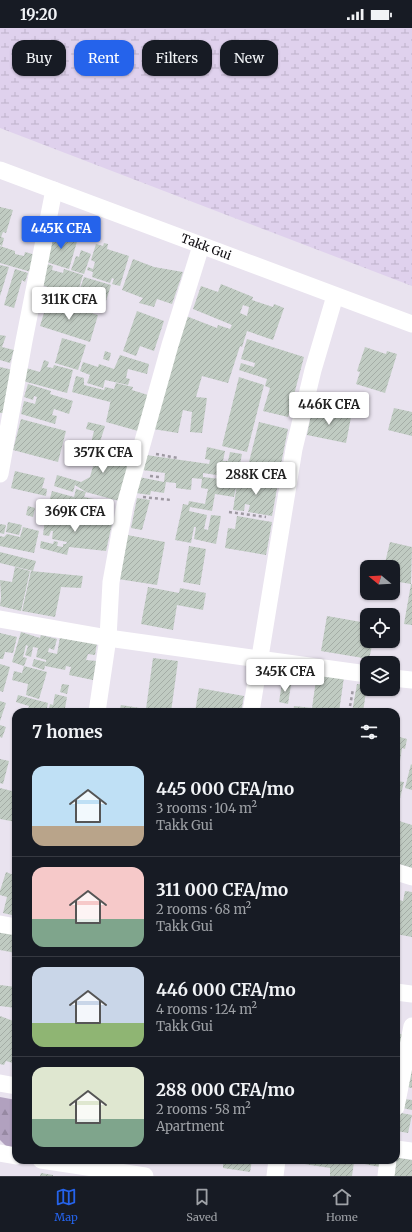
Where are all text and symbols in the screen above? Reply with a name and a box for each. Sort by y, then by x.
text: 19:20 [20,5,58,24]
chip: Buy [12,40,66,76]
chip: Rent [74,40,134,76]
chip: Filters [142,40,212,76]
chip: New [220,40,278,76]
pin: 445K CFA [20,216,102,250]
text: 445K CFA [31,220,91,237]
street label: Takk Gui [179,230,234,263]
pin: 311K CFA [28,287,110,321]
text: 311K CFA [41,291,97,308]
pin: 446K CFA [288,392,370,426]
text: 446K CFA [298,396,360,413]
pin: 357K CFA [62,440,144,474]
text: 357K CFA [73,444,133,461]
pin: 288K CFA [215,462,297,496]
text: 288K CFA [225,466,287,483]
pin: 369K CFA [34,499,116,533]
text: 369K CFA [45,503,105,520]
north arrow [360,560,400,600]
map controls [360,560,400,696]
button: locate [360,608,400,648]
button: layers [360,656,400,696]
pin: 345K CFA [244,659,326,693]
text: 345K CFA [255,663,315,680]
text: 7 homes [32,721,103,743]
icon: filters [358,721,380,743]
text: 445 000 CFA/mo [156,778,294,800]
icon: home [64,782,112,830]
text: 3 rooms · 104 m² [156,800,257,817]
text: Takk Gui [156,817,213,834]
text: 311 000 CFA/mo [156,879,288,901]
icon: home [64,883,112,931]
text: 2 rooms · 68 m² [156,901,251,918]
text: Takk Gui [156,918,213,935]
text: 446 000 CFA/mo [156,979,296,1001]
icon: home [64,983,112,1031]
text: 4 rooms · 124 m² [156,1001,257,1018]
text: Takk Gui [156,1018,213,1035]
text: 288 000 CFA/mo [156,1079,295,1101]
icon: home [64,1083,112,1131]
text: 2 rooms · 58 m² [156,1101,251,1118]
text: Apartment [156,1118,224,1135]
tab: Map [54,1186,78,1224]
tab: Saved [186,1186,217,1224]
tab: Home [326,1186,358,1224]

